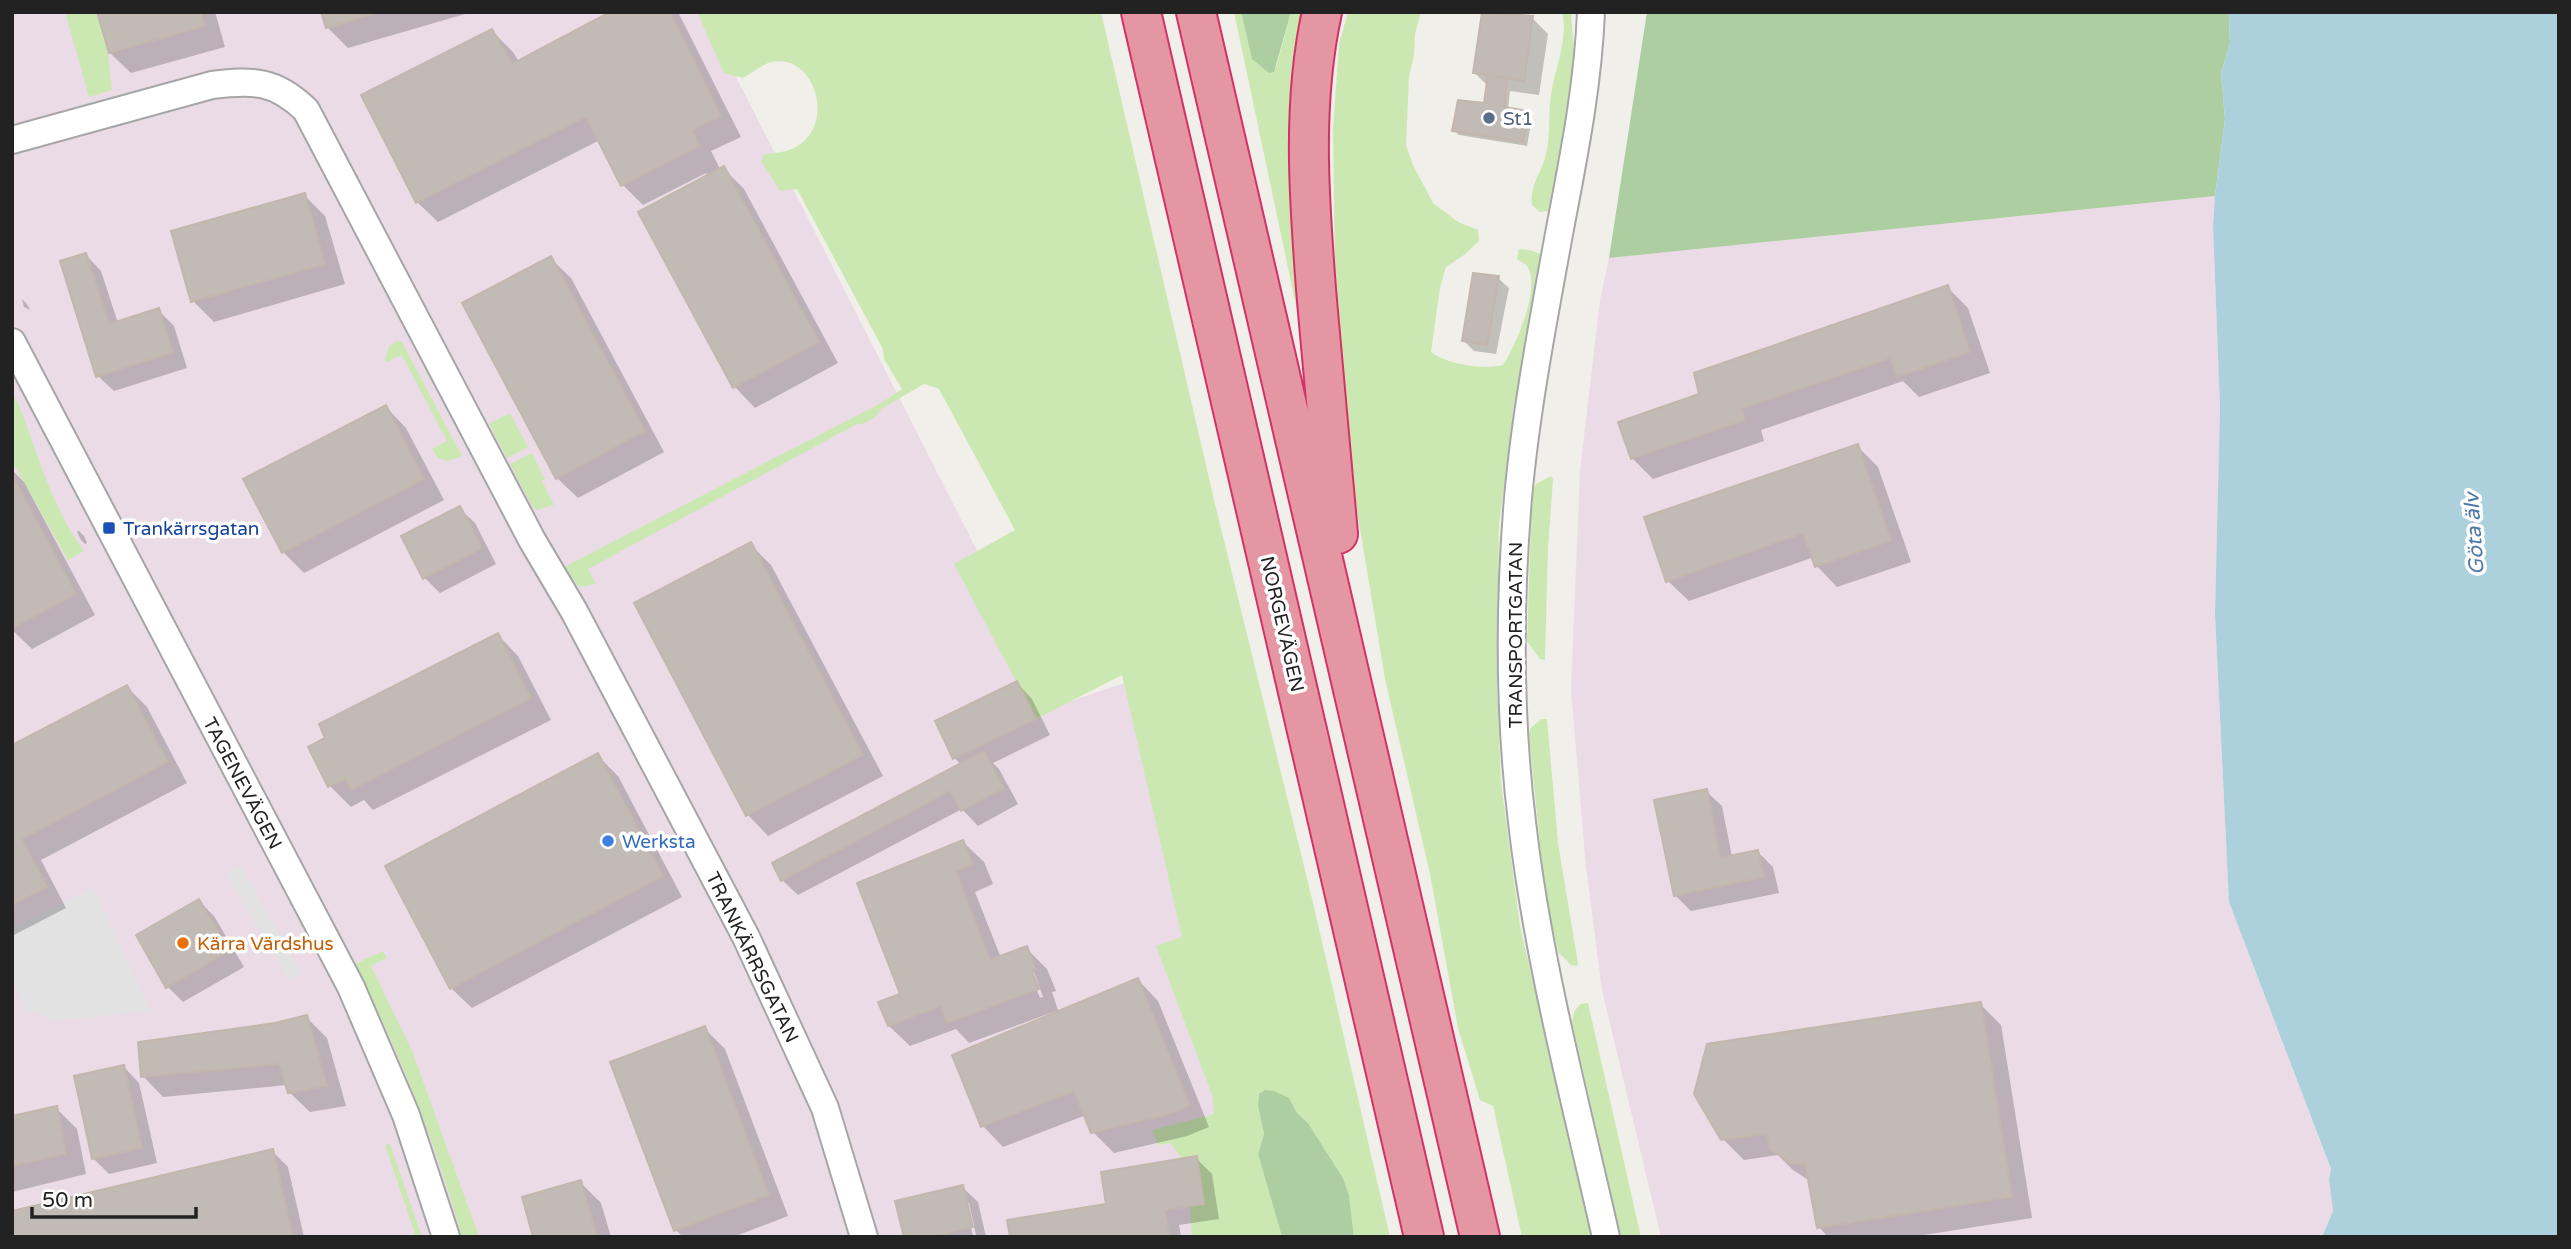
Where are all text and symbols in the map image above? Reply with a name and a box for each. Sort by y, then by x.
place label: St1 [1503,108,1533,130]
marker: St1 [1481,110,1497,126]
water label: Göta älv [2459,489,2490,576]
place label: Trankärrsgatan [123,518,259,540]
marker: Trankärrsgatan [101,520,117,536]
street label: TRANSPORTGATAN [1505,542,1527,728]
street label: NORGEVÄGEN [1256,554,1308,694]
street label: TAGENEVÄGEN [198,714,286,853]
place label: Werksta [622,831,696,853]
marker: Werksta [600,833,616,849]
street label: TRANKÄRRSGATAN [701,869,803,1046]
place label: Kärra Värdshus [197,933,334,955]
marker: Kärra Värdshus [175,935,191,951]
scale bar [32,1176,196,1220]
text: 50 m [42,1188,93,1213]

